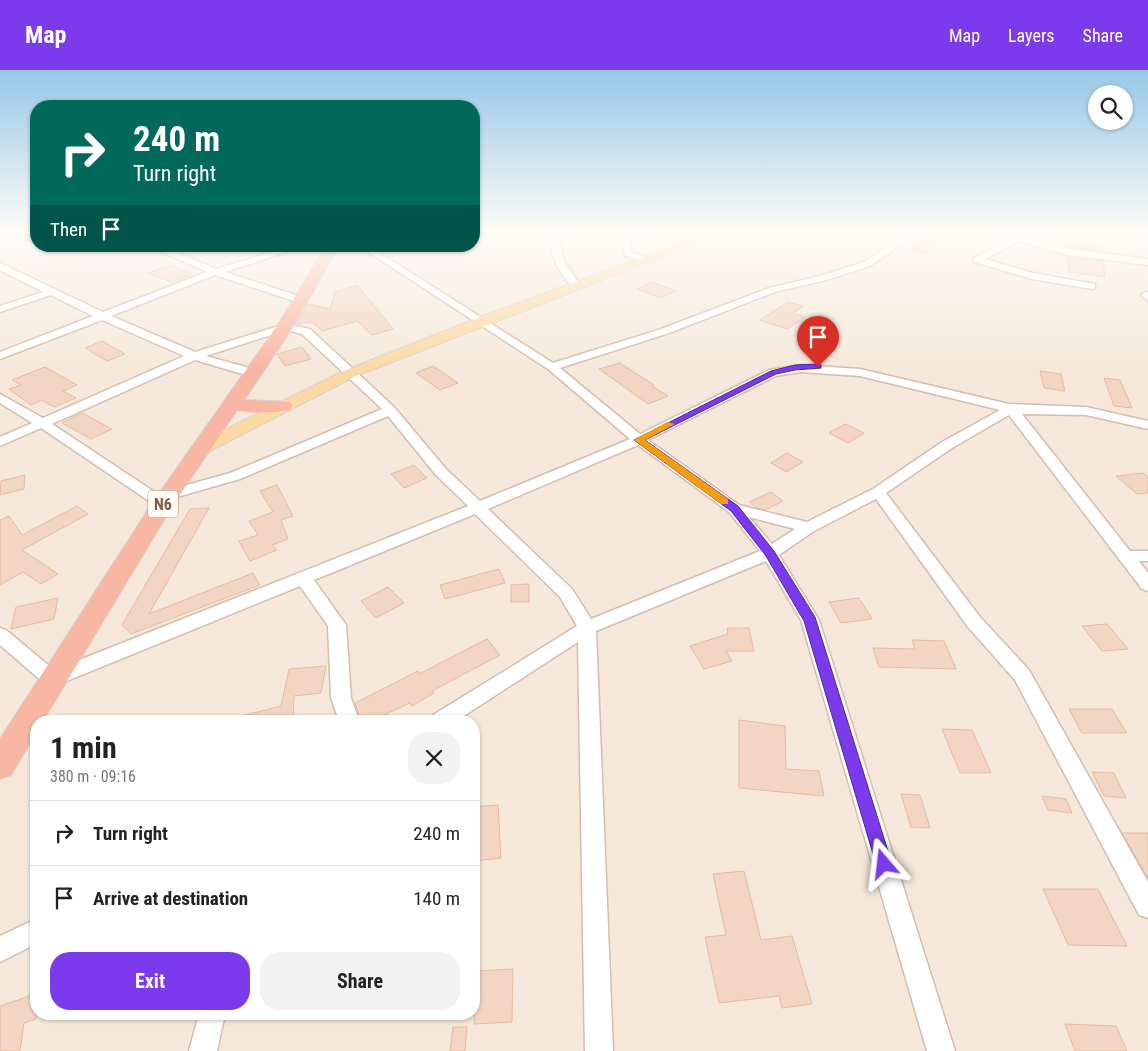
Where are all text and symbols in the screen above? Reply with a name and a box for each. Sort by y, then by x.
text: Map [25,21,66,49]
text: Map [949,25,980,46]
text: Layers [1008,25,1055,46]
text: Share [1083,25,1123,46]
map controls [1088,85,1133,130]
button: search [1088,85,1133,130]
text: 240 m [133,119,220,160]
icon: right [50,120,115,185]
text: Turn right [133,161,216,186]
icon: arrive [97,215,125,243]
text: Then [50,218,87,241]
pin [797,316,839,367]
icon: arrive [804,323,832,351]
road number: N6 [148,490,178,518]
text: 1 min [50,730,117,765]
button: close [408,732,460,784]
text: 380 m · 09:16 [50,767,136,786]
icon: right [50,819,78,847]
text: Turn right [93,822,168,845]
text: 240 m [413,822,460,845]
position arrow [857,837,909,889]
icon: arrive [50,884,78,912]
text: Arrive at destination [93,887,248,910]
text: 140 m [413,887,460,910]
button: Exit [50,952,250,1010]
button: Share [260,952,460,1010]

